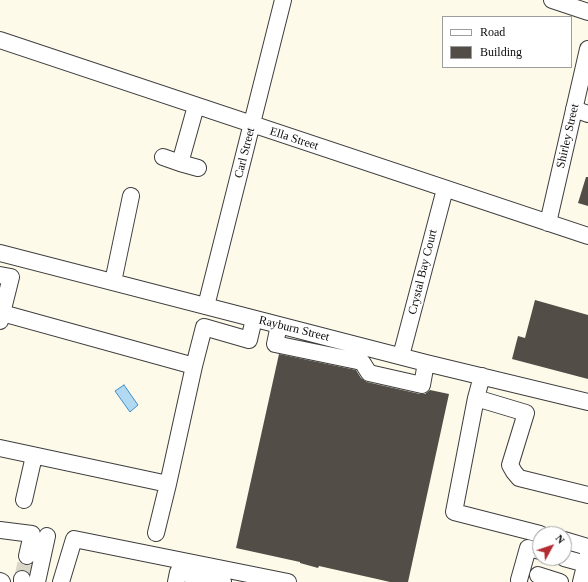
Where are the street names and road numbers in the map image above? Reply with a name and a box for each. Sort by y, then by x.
street label: Shirley Street [554,102,582,170]
street label: Ella Street [268,124,320,154]
street label: Carl Street [232,126,258,180]
street label: Crystal Bay Court [405,228,441,316]
street label: Rayburn Street [257,313,331,345]

